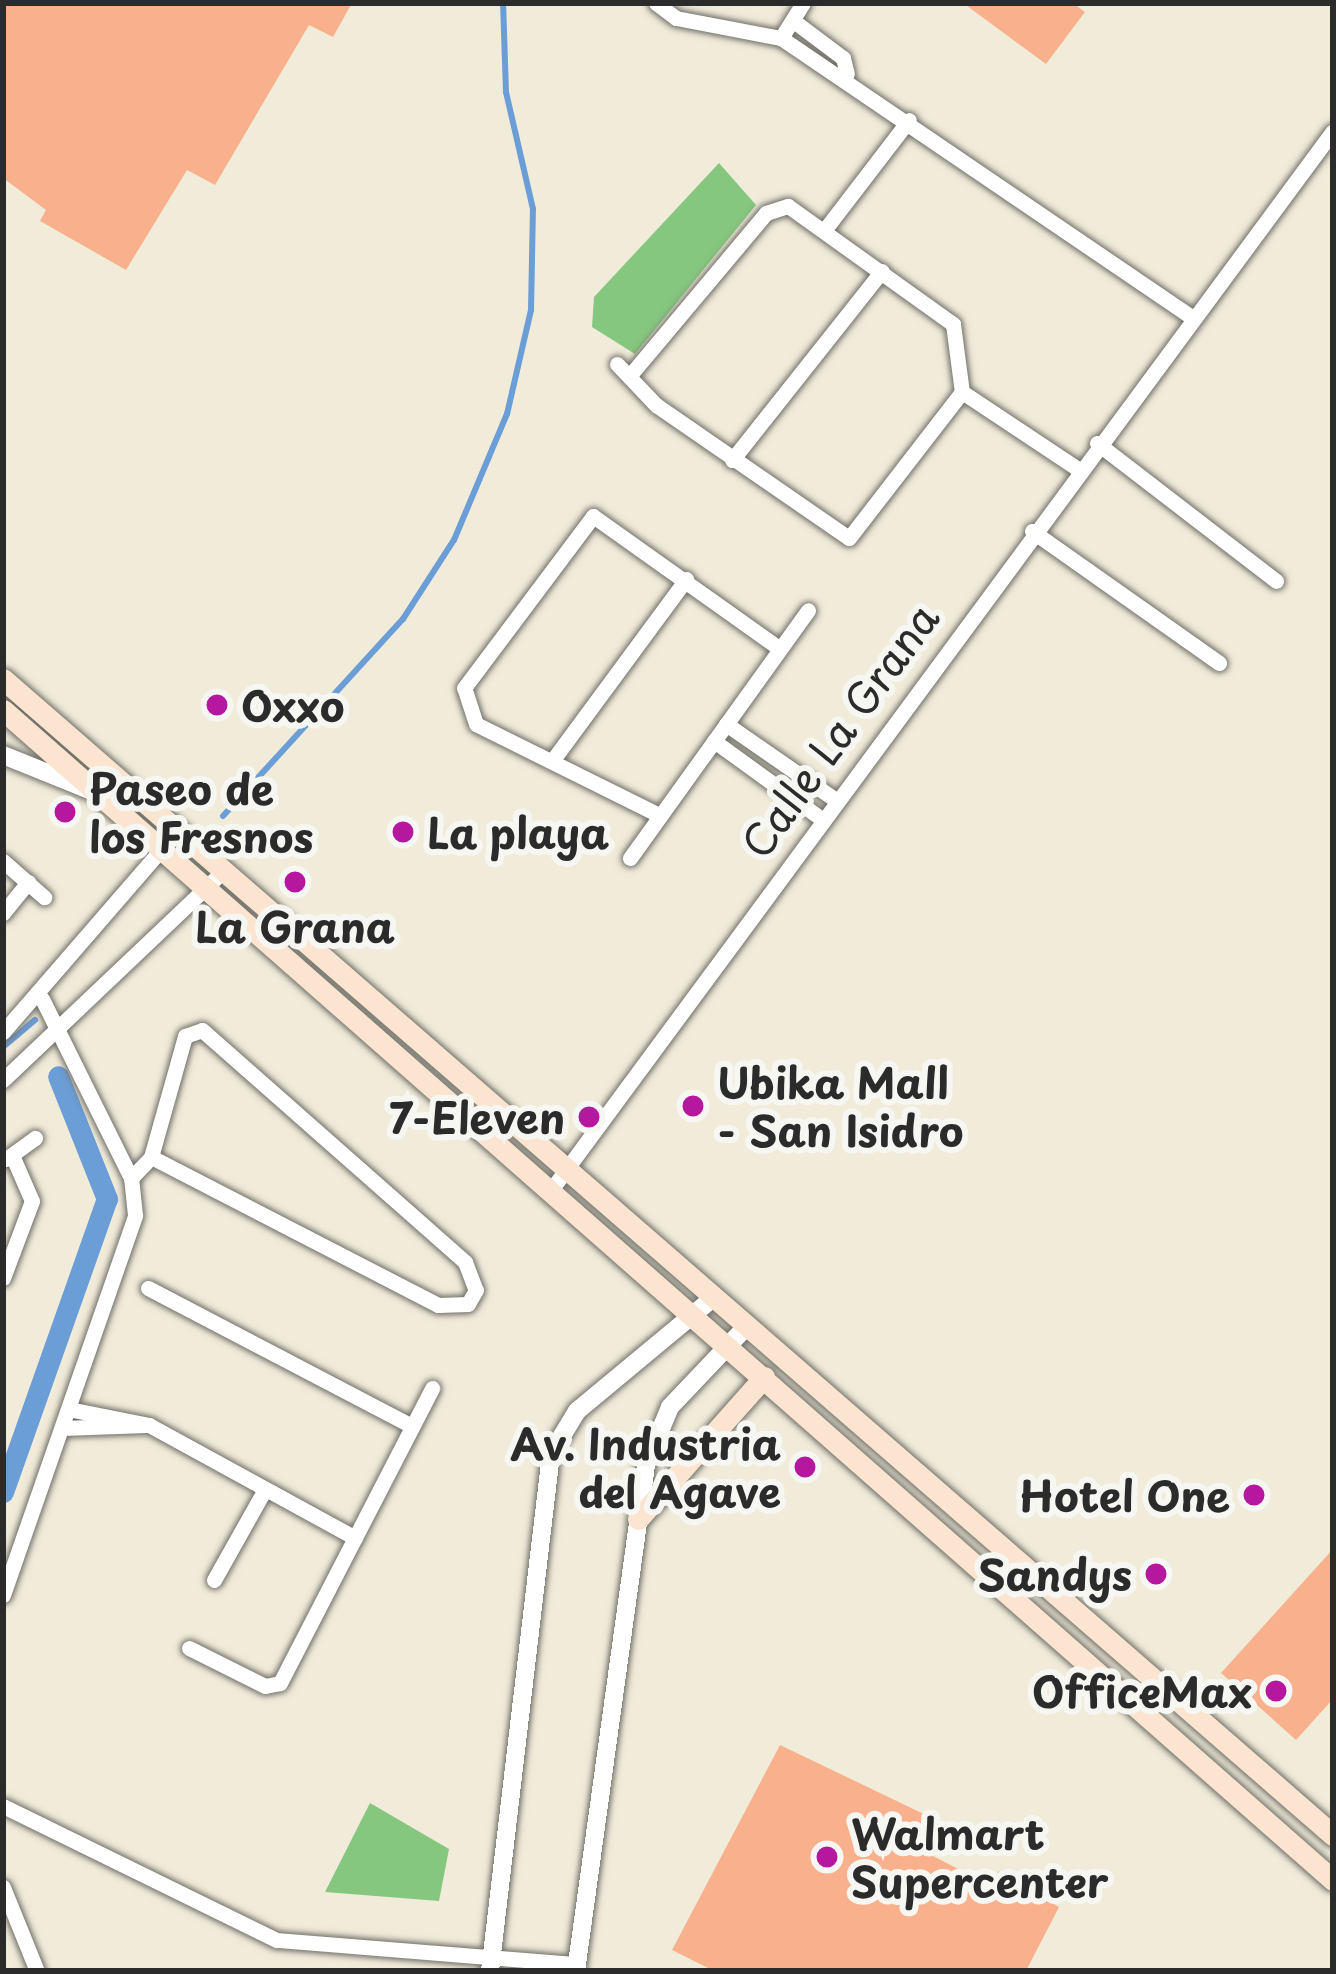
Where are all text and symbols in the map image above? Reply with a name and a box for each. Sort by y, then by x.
street label: Calle La Grana [728,590,950,870]
place label: Oxxo [241,680,344,730]
marker: Oxxo [204,692,230,718]
place label: Paseo de los Fresnos [89,763,315,862]
marker: Paseo de los Fresnos [52,799,78,825]
place label: La playa [427,807,613,857]
marker: La playa [390,819,416,845]
marker: La Grana [282,869,308,895]
place label: La Grana [194,901,396,951]
place label: Ubika Mall - San Isidro [717,1057,961,1156]
place label: 7-Eleven [389,1092,565,1142]
marker: Ubika Mall - San Isidro [680,1093,706,1119]
marker: 7-Eleven [576,1104,602,1130]
place label: Av. Industria del Agave [506,1418,781,1516]
marker: Av. Industria del Agave [792,1454,818,1480]
place label: Hotel One [1019,1470,1230,1520]
marker: Hotel One [1241,1482,1267,1508]
place label: Sandys [977,1549,1132,1599]
marker: Sandys [1143,1561,1169,1587]
place label: OfficeMax [1032,1666,1252,1716]
marker: OfficeMax [1263,1678,1289,1704]
place label: Walmart Supercenter [851,1808,1108,1906]
marker: Walmart Supercenter [814,1844,840,1870]

